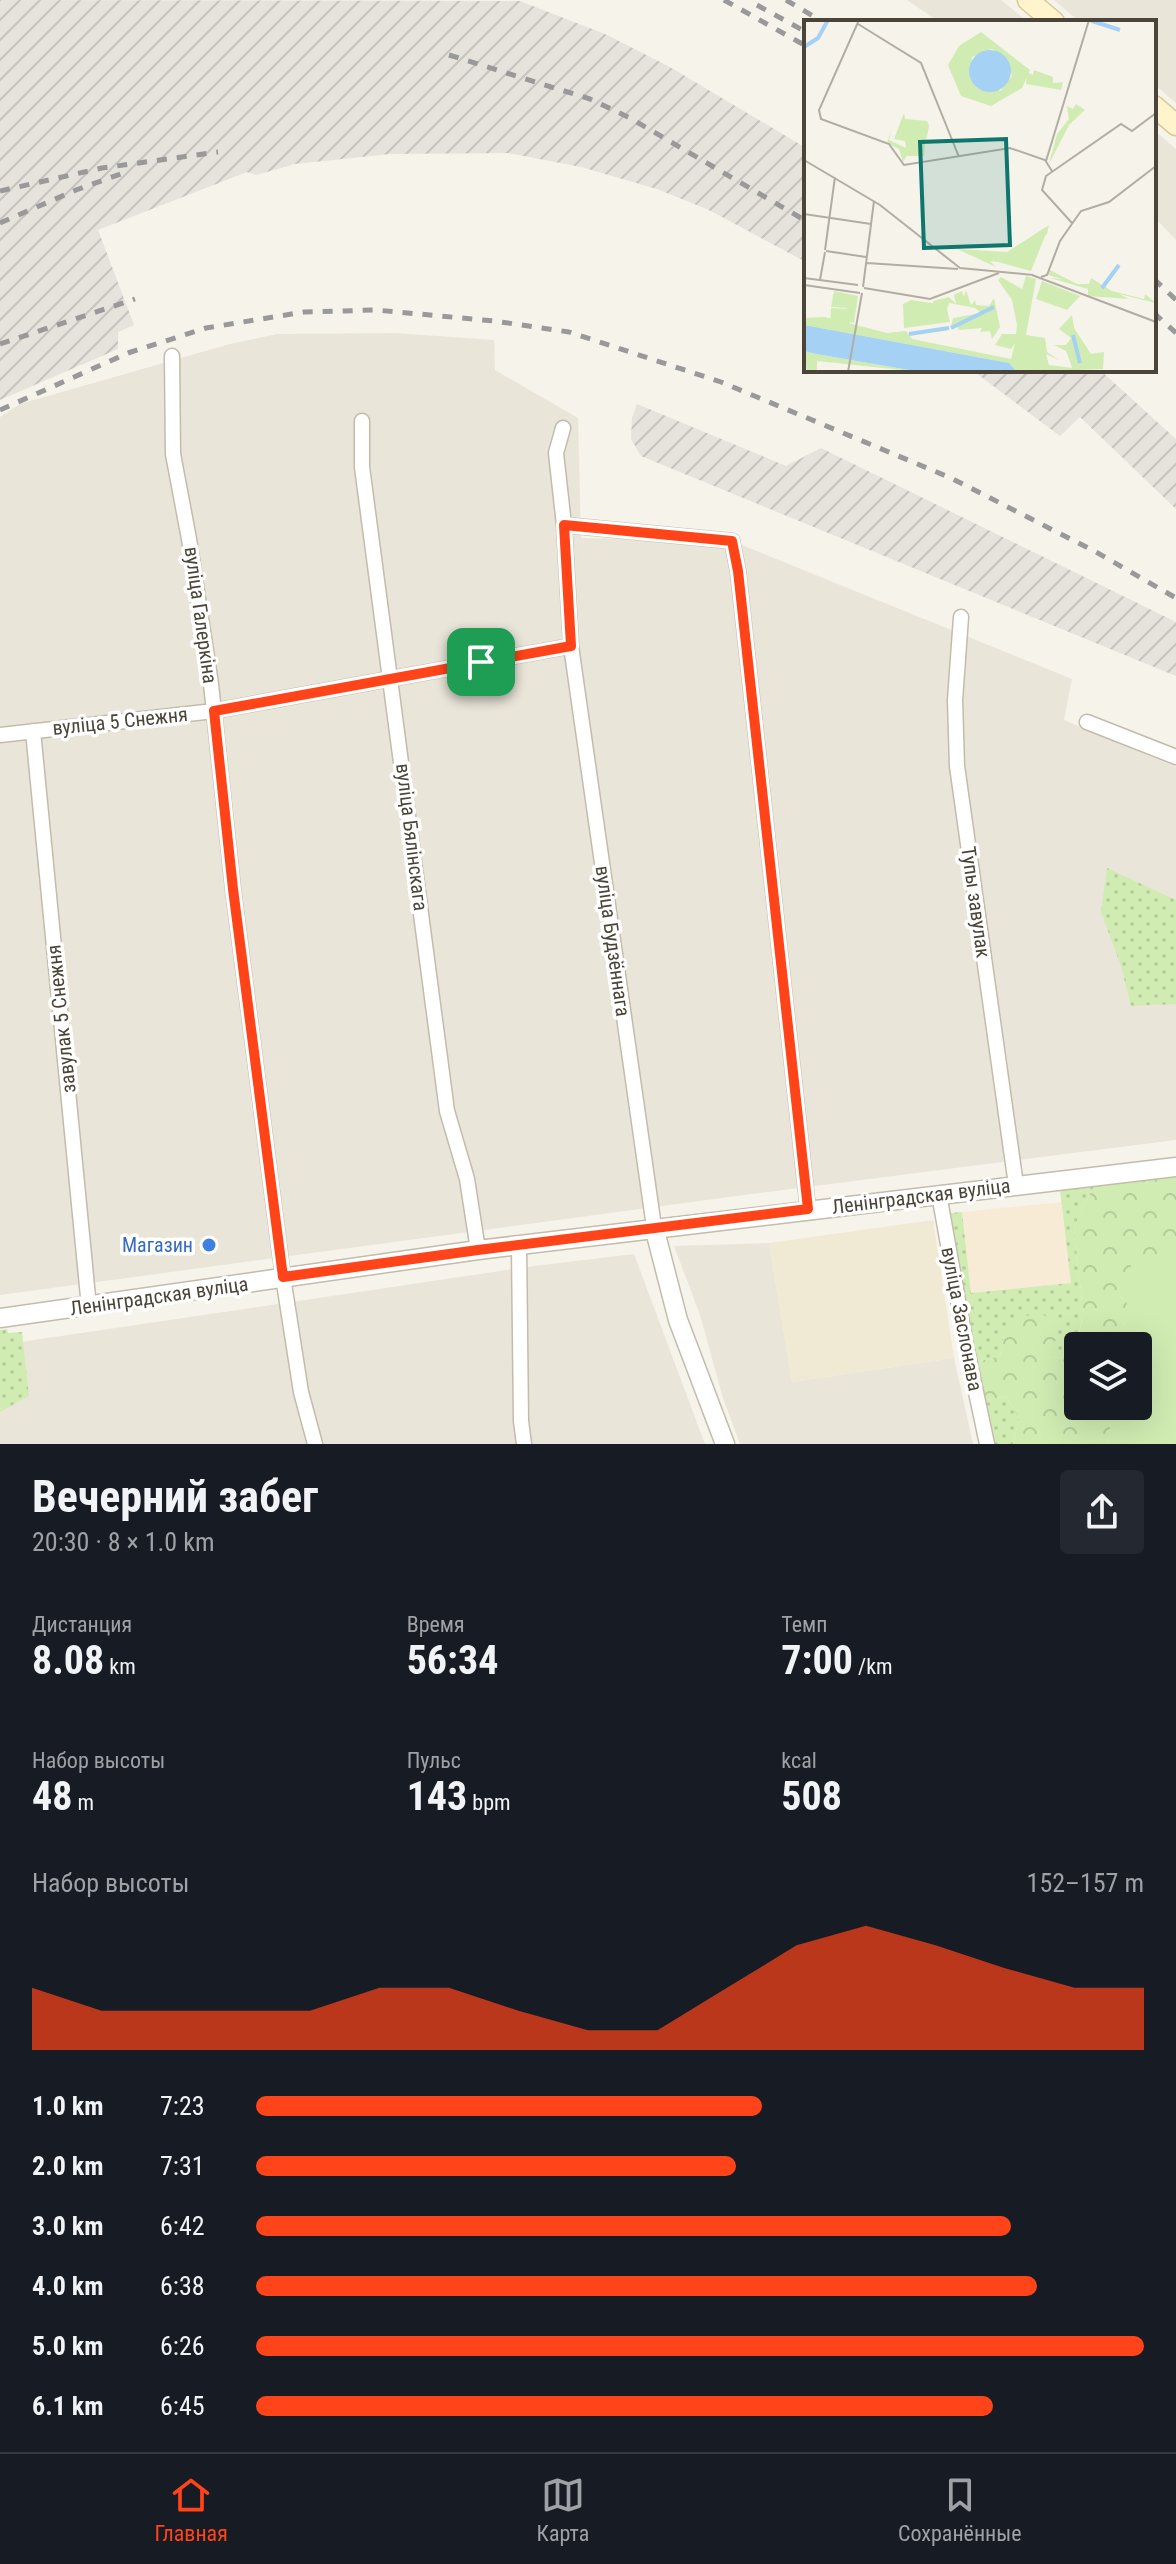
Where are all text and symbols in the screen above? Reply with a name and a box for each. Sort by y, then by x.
inset map [804,20,1156,372]
street label: вуліца Галеркіна [180,545,222,685]
pin [447,628,515,696]
icon: arrive [459,640,503,684]
street label: вуліца 5 Снежня [51,702,189,740]
street label: вуліца Бялінскага [391,762,433,912]
street label: Тупы завулак [956,845,996,960]
street label: вуліца Будзённага [591,864,635,1018]
street label: завулак 5 Снежня [41,944,81,1094]
street label: Ленінградская вуліца [830,1173,1012,1219]
place label: Магазин [122,1233,193,1257]
marker: Магазин [200,1236,218,1254]
street label: вуліца Заслонава [936,1245,988,1393]
street label: Ленінградская вуліца [68,1272,250,1320]
map controls [1064,1332,1152,1420]
button: layers [1064,1332,1152,1420]
button: share [1060,1470,1144,1554]
text: Вечерний забег [32,1471,318,1523]
text: 20:30 · 8 × 1.0 km [32,1527,214,1557]
text: Дистанция [32,1612,132,1637]
text: Время [407,1612,465,1637]
text: Темп [781,1612,827,1637]
text: 8.08 [32,1637,104,1684]
text: 56:34 [407,1637,498,1684]
text: 7:00 [781,1637,853,1684]
text: km [104,1654,136,1679]
text: /km [853,1654,893,1679]
text: Набор высоты [32,1748,165,1773]
text: Пульс [407,1748,461,1773]
text: kcal [781,1748,817,1773]
text: 48 [32,1773,72,1820]
text: 143 [407,1773,467,1820]
text: 508 [781,1773,842,1820]
text: m [72,1790,94,1815]
text: bpm [467,1790,511,1815]
text: Набор высоты [32,1868,189,1898]
text: 152–157 m [1027,1868,1144,1898]
text: 1.0 km [32,2091,104,2121]
text: 7:23 [160,2091,205,2121]
text: 2.0 km [32,2151,104,2181]
text: 7:31 [160,2151,205,2181]
text: 3.0 km [32,2211,104,2241]
text: 6:42 [160,2211,205,2241]
text: 4.0 km [32,2271,104,2301]
text: 6:38 [160,2271,205,2301]
text: 5.0 km [32,2331,104,2361]
text: 6:26 [160,2331,205,2361]
text: 6.1 km [32,2391,104,2421]
text: 6:45 [160,2391,205,2421]
tab: Главная [154,2473,228,2546]
tab: Карта [537,2473,589,2546]
tab: Сохранённые [898,2473,1022,2546]

